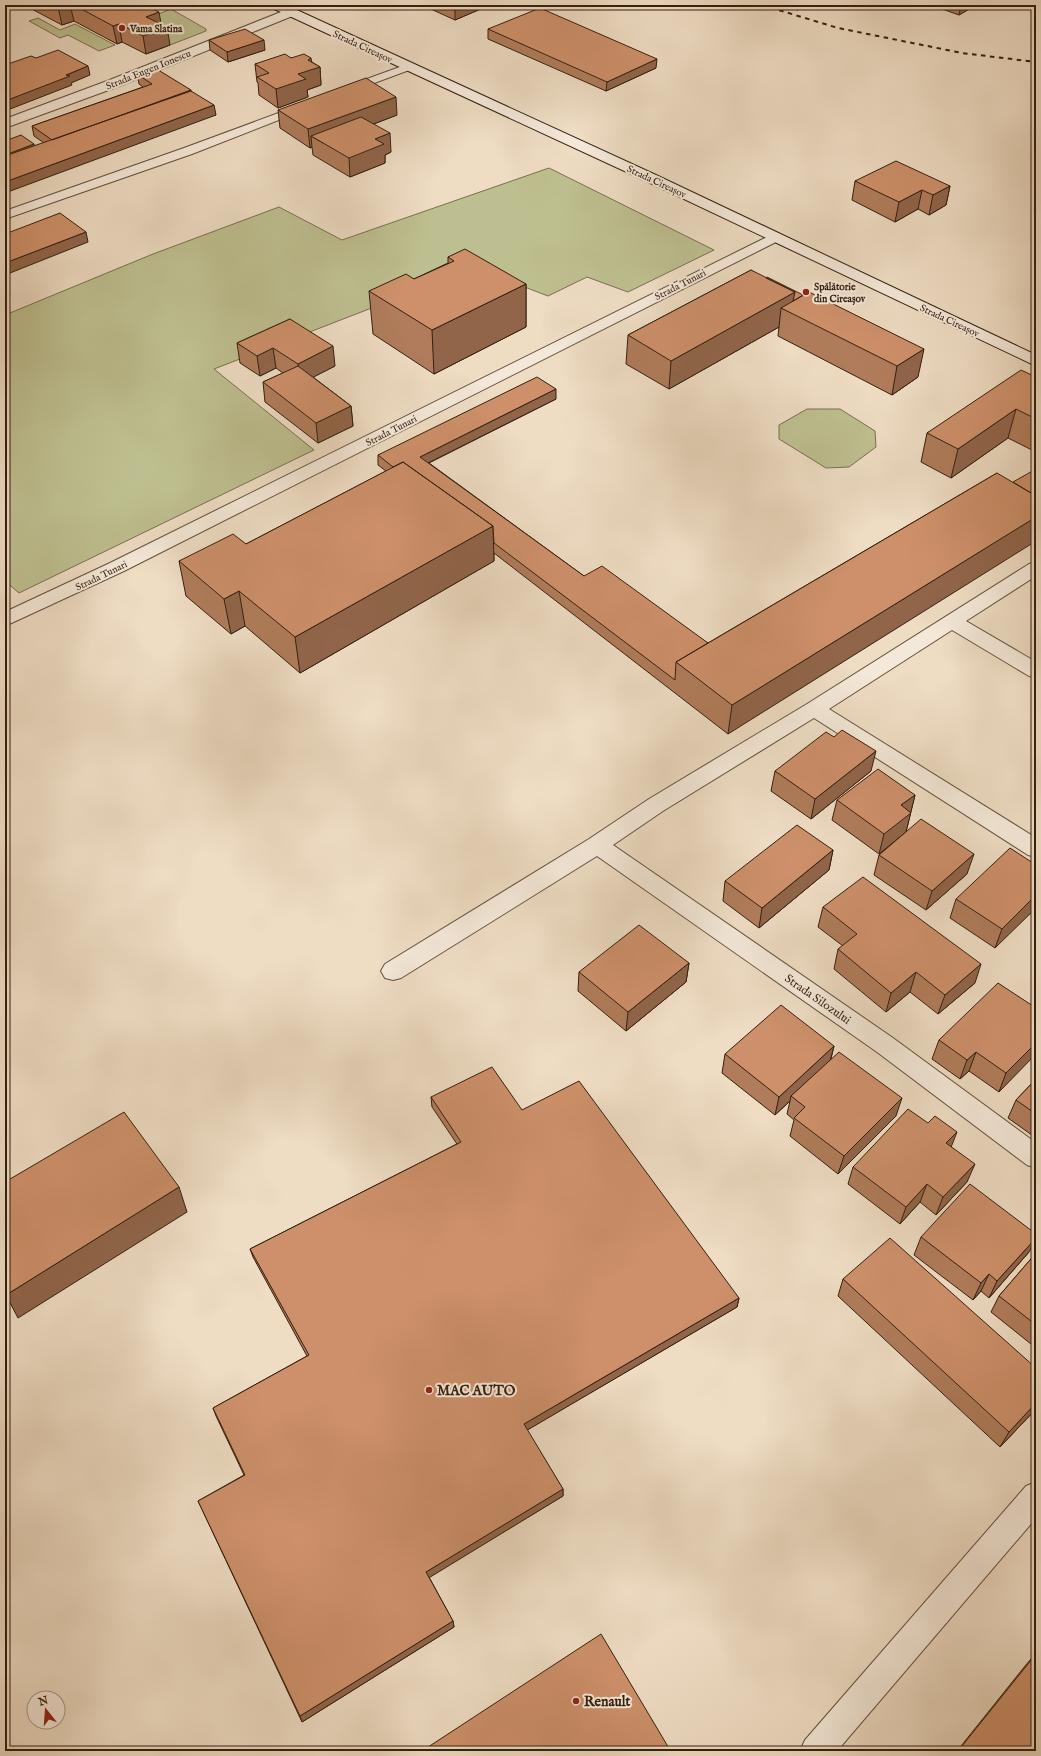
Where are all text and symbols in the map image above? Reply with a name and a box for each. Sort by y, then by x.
marker: Vama Slatina [117,23,127,33]
place label: Vama Slatina [129,23,183,36]
street label: Strada Cireașov [331,28,395,67]
street label: Strada Eugen Ionescu [104,47,193,93]
street label: Strada Cireașov [625,163,689,202]
street label: Strada Tunari [653,267,709,304]
place label: Spălătorie din Cireașov [814,281,866,306]
marker: Spălătorie din Cireașov [801,287,811,297]
street label: Strada Cireașov [918,302,982,341]
street label: Strada Tunari [364,413,420,450]
street label: Strada Tunari [74,558,130,594]
street label: Strada Silozului [782,971,854,1028]
place label: MAC AUTO [437,1382,516,1400]
marker: MAC AUTO [424,1385,434,1395]
north arrow [26,1690,66,1730]
text: N [36,1693,50,1710]
place label: Renault [584,1693,631,1711]
marker: Renault [571,1696,581,1706]

